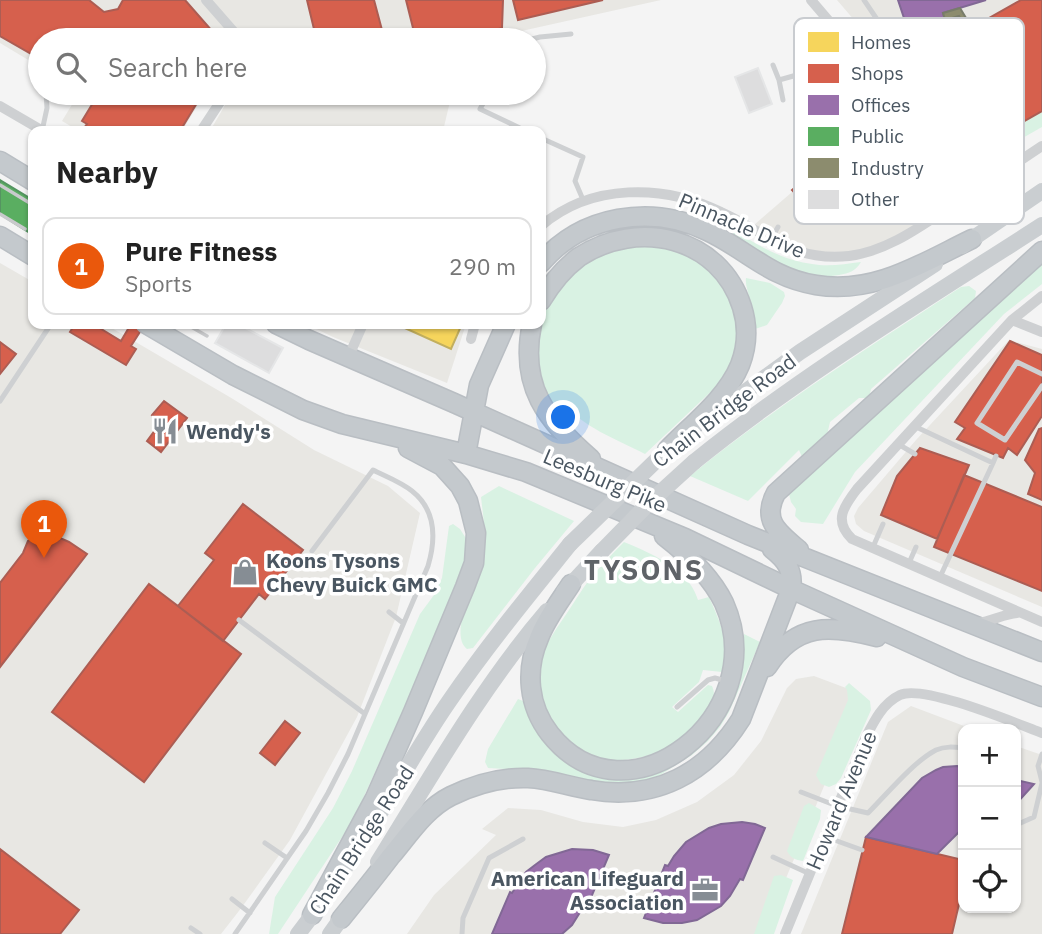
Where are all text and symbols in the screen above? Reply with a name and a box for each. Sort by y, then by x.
legend [794,18,1024,224]
search box [28,28,546,105]
text: Homes [851,30,911,54]
icon: search [52,48,90,86]
text: Search here [108,50,247,84]
text: Shops [851,61,904,85]
text: Offices [851,93,911,117]
text: Public [851,124,904,148]
text: Nearby [56,152,158,191]
text: Industry [851,156,924,180]
street label: Pinnacle Drive [675,186,809,264]
text: Other [851,187,899,211]
text: Pure Fitness [125,234,277,268]
text: 1 [74,251,88,281]
text: 290 m [449,251,516,281]
text: Sports [125,268,192,298]
street label: Chain Bridge Road [647,347,801,473]
your location [546,400,580,434]
restaurant icon: Wendy's [150,416,180,446]
place label: Wendy's [186,417,271,445]
street label: Leesburg Pike [539,441,671,519]
pin: 1 [21,500,67,558]
place label: Koons Tysons Chevy Buick GMC [266,546,438,598]
district label: TYSONS [584,551,704,588]
shop icon: Koons Tysons Chevy Buick GMC [230,557,260,587]
map controls [958,724,1021,913]
button: + [958,724,1021,787]
street label: Howard Avenue [799,726,883,874]
street label: Chain Bridge Road [302,760,420,920]
button: − [958,787,1021,850]
button: locate [958,850,1021,913]
place label: American Lifeguard Association [491,864,684,916]
office icon: American Lifeguard Association [690,875,720,905]

